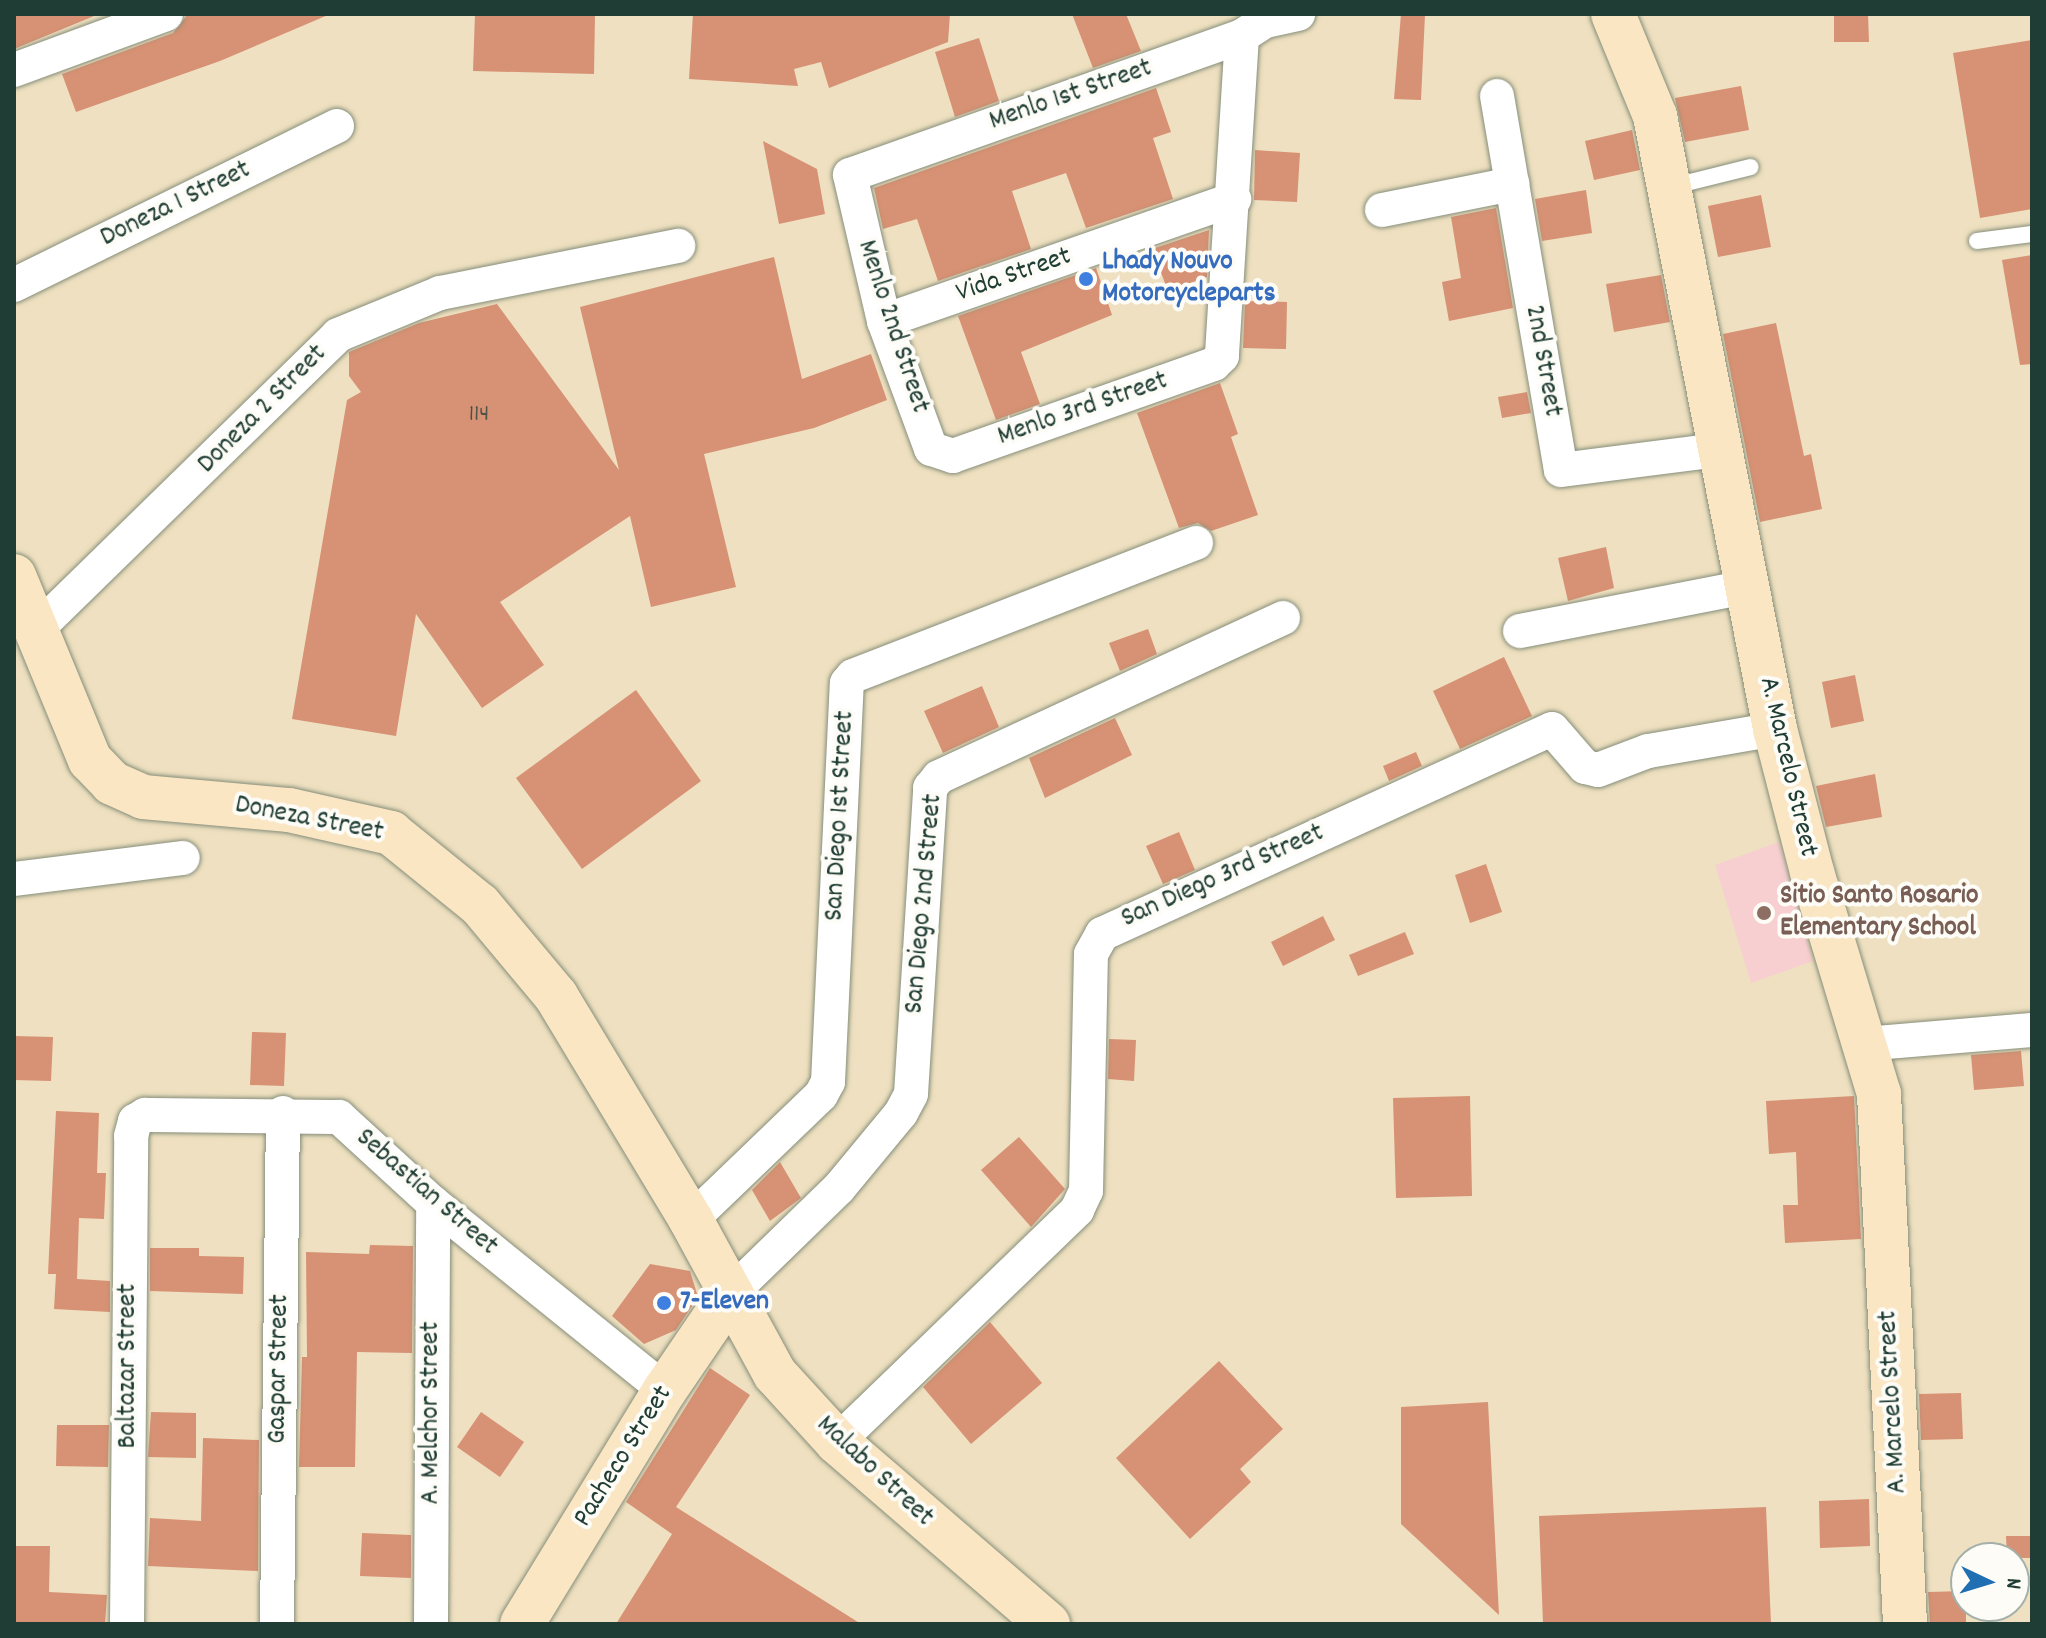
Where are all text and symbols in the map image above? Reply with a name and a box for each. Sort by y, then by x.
street label: Menlo 1st Street [985,52,1157,140]
street label: Doneza 1 Street [95,154,257,256]
street label: Menlo 2nd Street [848,236,936,418]
street label: Vida Street [952,241,1076,311]
place label: Lhady Nouvo Motorcycleparts [1102,246,1275,312]
marker: Lhady Nouvo Motorcycleparts [1077,270,1095,288]
street label: 2nd Street [1516,303,1568,419]
street label: Doneza 2 Street [191,338,335,482]
street label: Menlo 3rd Street [994,365,1172,455]
house number: 114 [469,402,489,430]
street label: A. Marcelo Street [1750,674,1824,860]
street label: San Diego 1st Street [819,710,863,922]
street label: Doneza Street [232,789,386,851]
street label: San Diego 2nd Street [899,793,951,1015]
street label: San Diego 3rd Street [1116,817,1330,937]
place label: Sitio Santo Rosario Elementary School [1780,880,1978,946]
marker: Sitio Santo Rosario Elementary School [1755,904,1773,922]
street label: Sebastian Street [348,1122,504,1264]
street label: Baltazar Street [112,1283,146,1449]
place label: 7-Eleven [680,1286,769,1320]
street label: Gaspar Street [262,1294,298,1444]
marker: 7-Eleven [655,1294,673,1312]
street label: A. Marcelo Street [1872,1310,1916,1494]
street label: A. Melchor Street [415,1321,449,1505]
street label: Pacheco Street [567,1380,681,1534]
street label: Malabo Street [808,1409,940,1535]
north arrow [1950,1542,2030,1622]
text: N [1997,1577,2028,1590]

